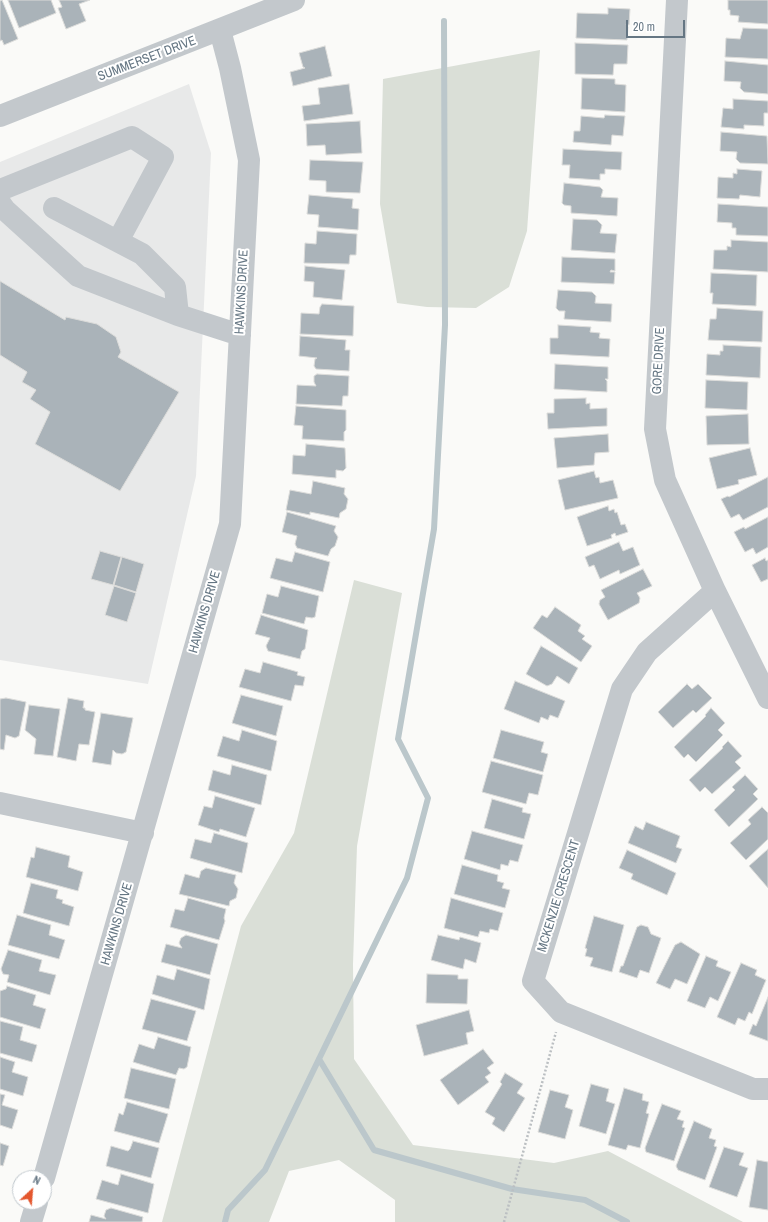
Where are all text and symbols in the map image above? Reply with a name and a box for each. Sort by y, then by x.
scale bar [628,12,687,38]
text: 20 m [633,19,655,35]
street label: SUMMERSET DRIVE [96,33,198,85]
street label: HAWKINS DRIVE [232,249,252,335]
street label: GORE DRIVE [649,327,669,395]
street label: HAWKINS DRIVE [186,569,224,655]
street label: MCKENZIE CRESCENT [534,838,584,954]
street label: HAWKINS DRIVE [98,881,136,967]
north arrow [12,1170,52,1210]
text: N [31,1172,43,1188]

